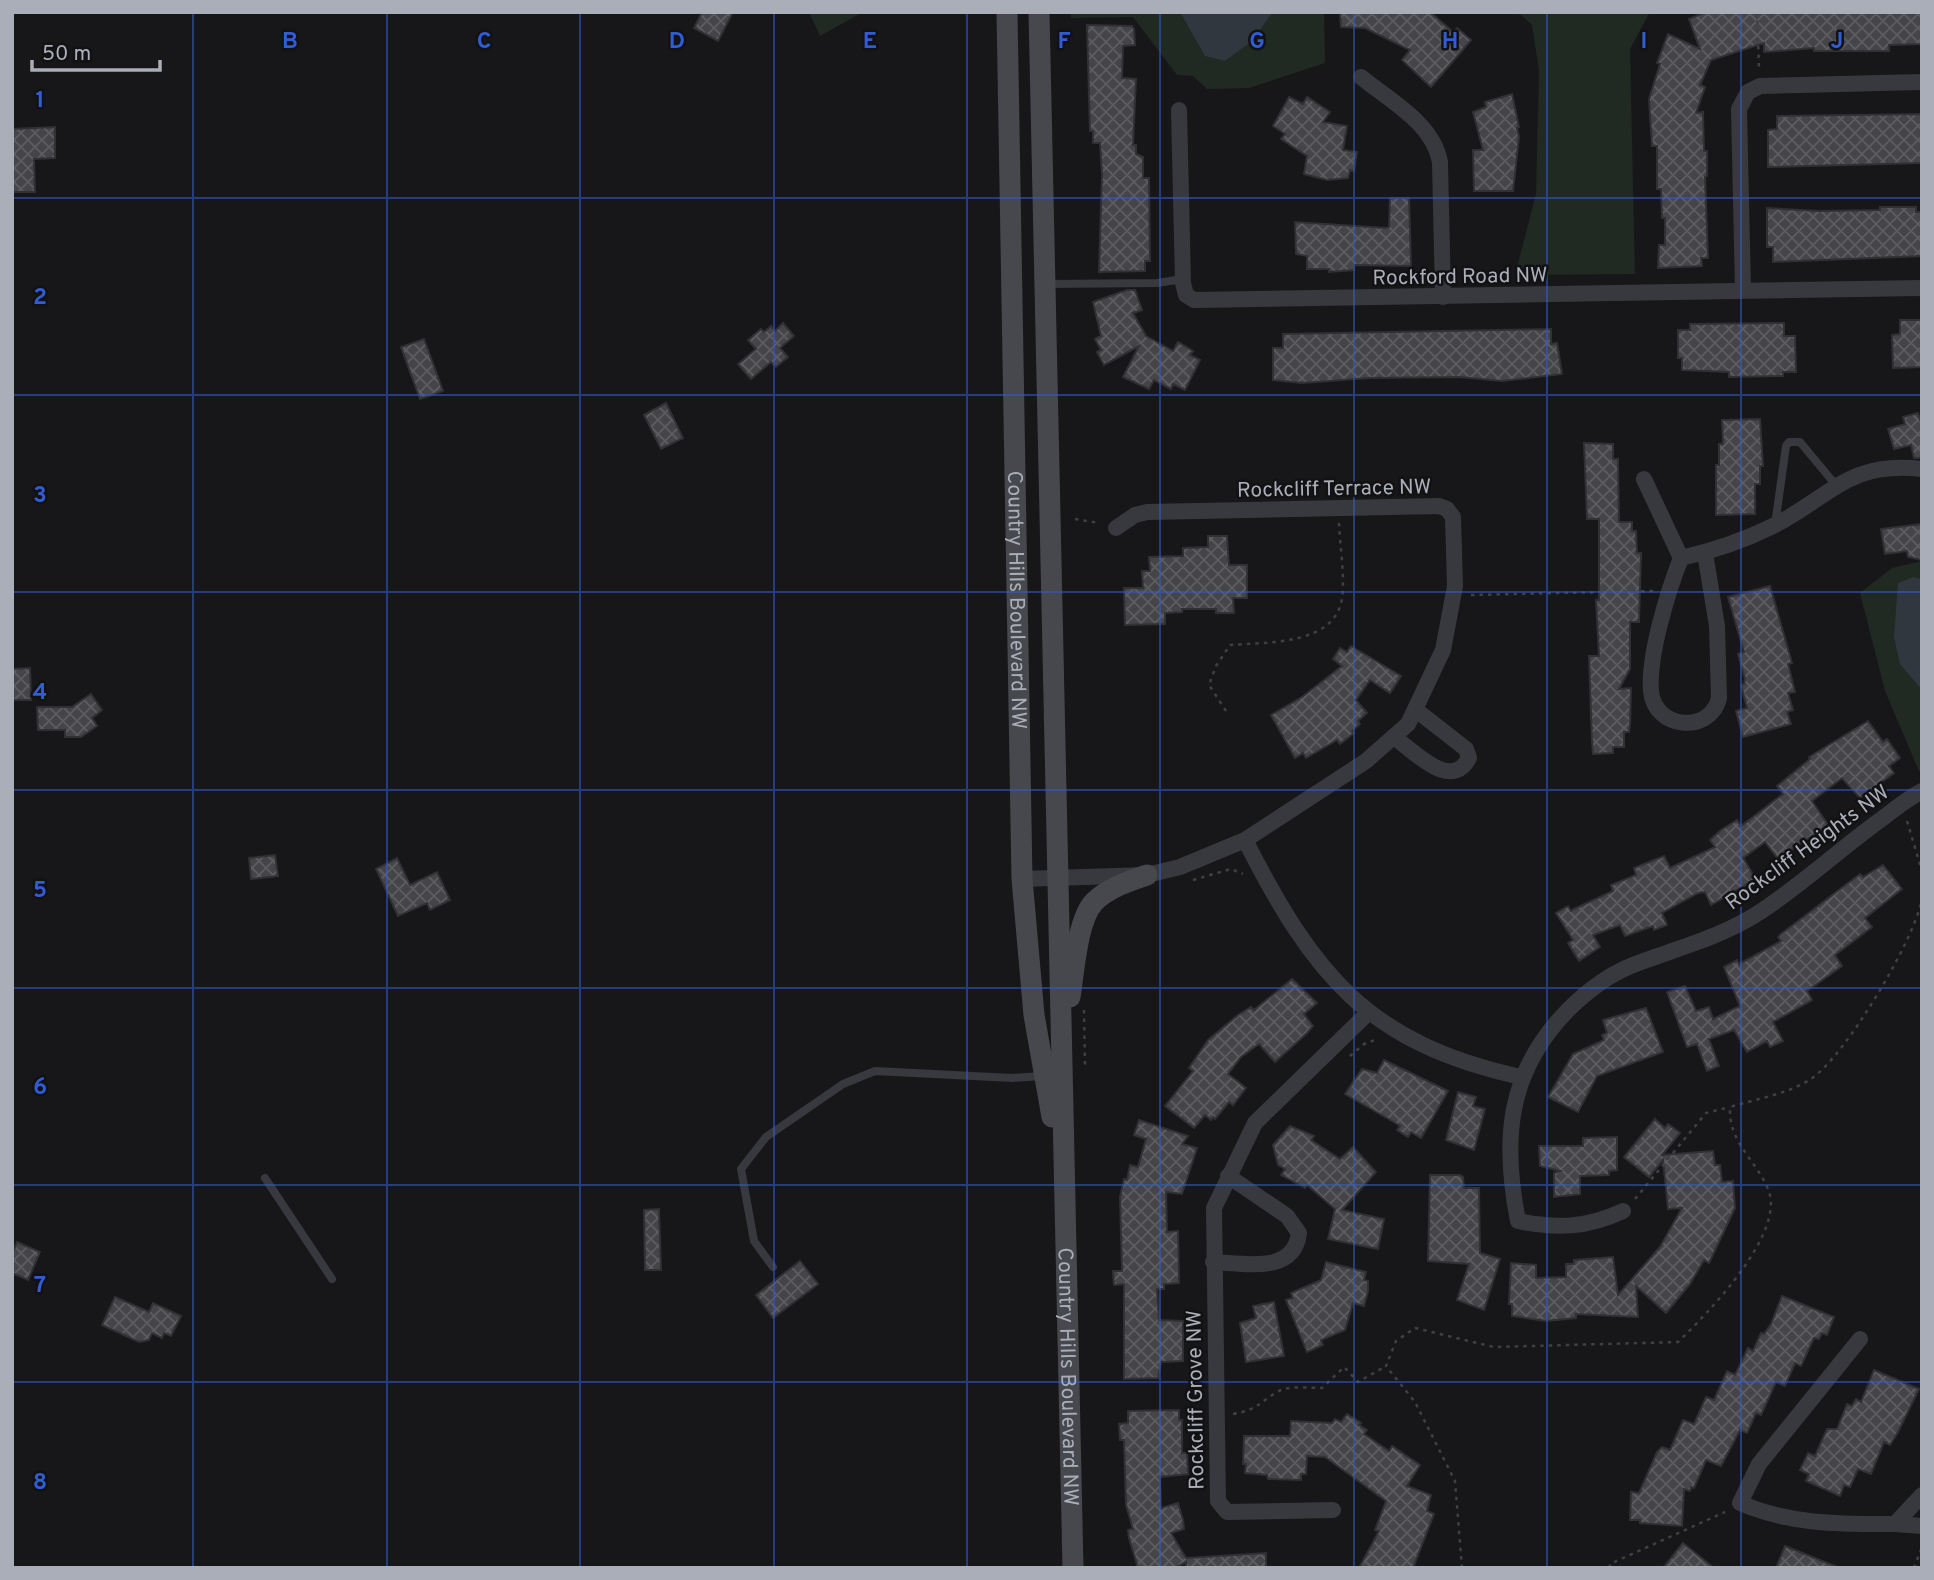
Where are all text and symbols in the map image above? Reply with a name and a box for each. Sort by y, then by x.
scale bar [32,28,159,72]
text: B [282,28,298,57]
text: C [477,28,491,57]
text: D [669,28,685,57]
text: E [863,28,877,57]
text: F [1057,28,1071,57]
text: G [1249,28,1265,57]
text: H [1442,28,1458,57]
text: I [1641,28,1647,57]
text: J [1831,28,1843,57]
text: 50 m [42,41,91,68]
text: 1 [35,87,45,116]
street label: Rockford Road NW [1372,262,1548,293]
text: 2 [33,284,47,313]
street label: Country Hills Boulevard NW [1000,470,1031,729]
street label: Rockcliff Terrace NW [1237,474,1431,505]
text: 3 [33,482,47,511]
text: 4 [33,679,47,708]
street label: Rockcliff Heights NW [1720,780,1895,917]
text: 5 [33,877,47,906]
text: 6 [33,1074,47,1103]
street label: Country Hills Boulevard NW [1051,1247,1083,1506]
text: 7 [34,1272,46,1301]
street label: Rockcliff Grove NW [1181,1310,1212,1490]
text: 8 [33,1469,47,1498]

